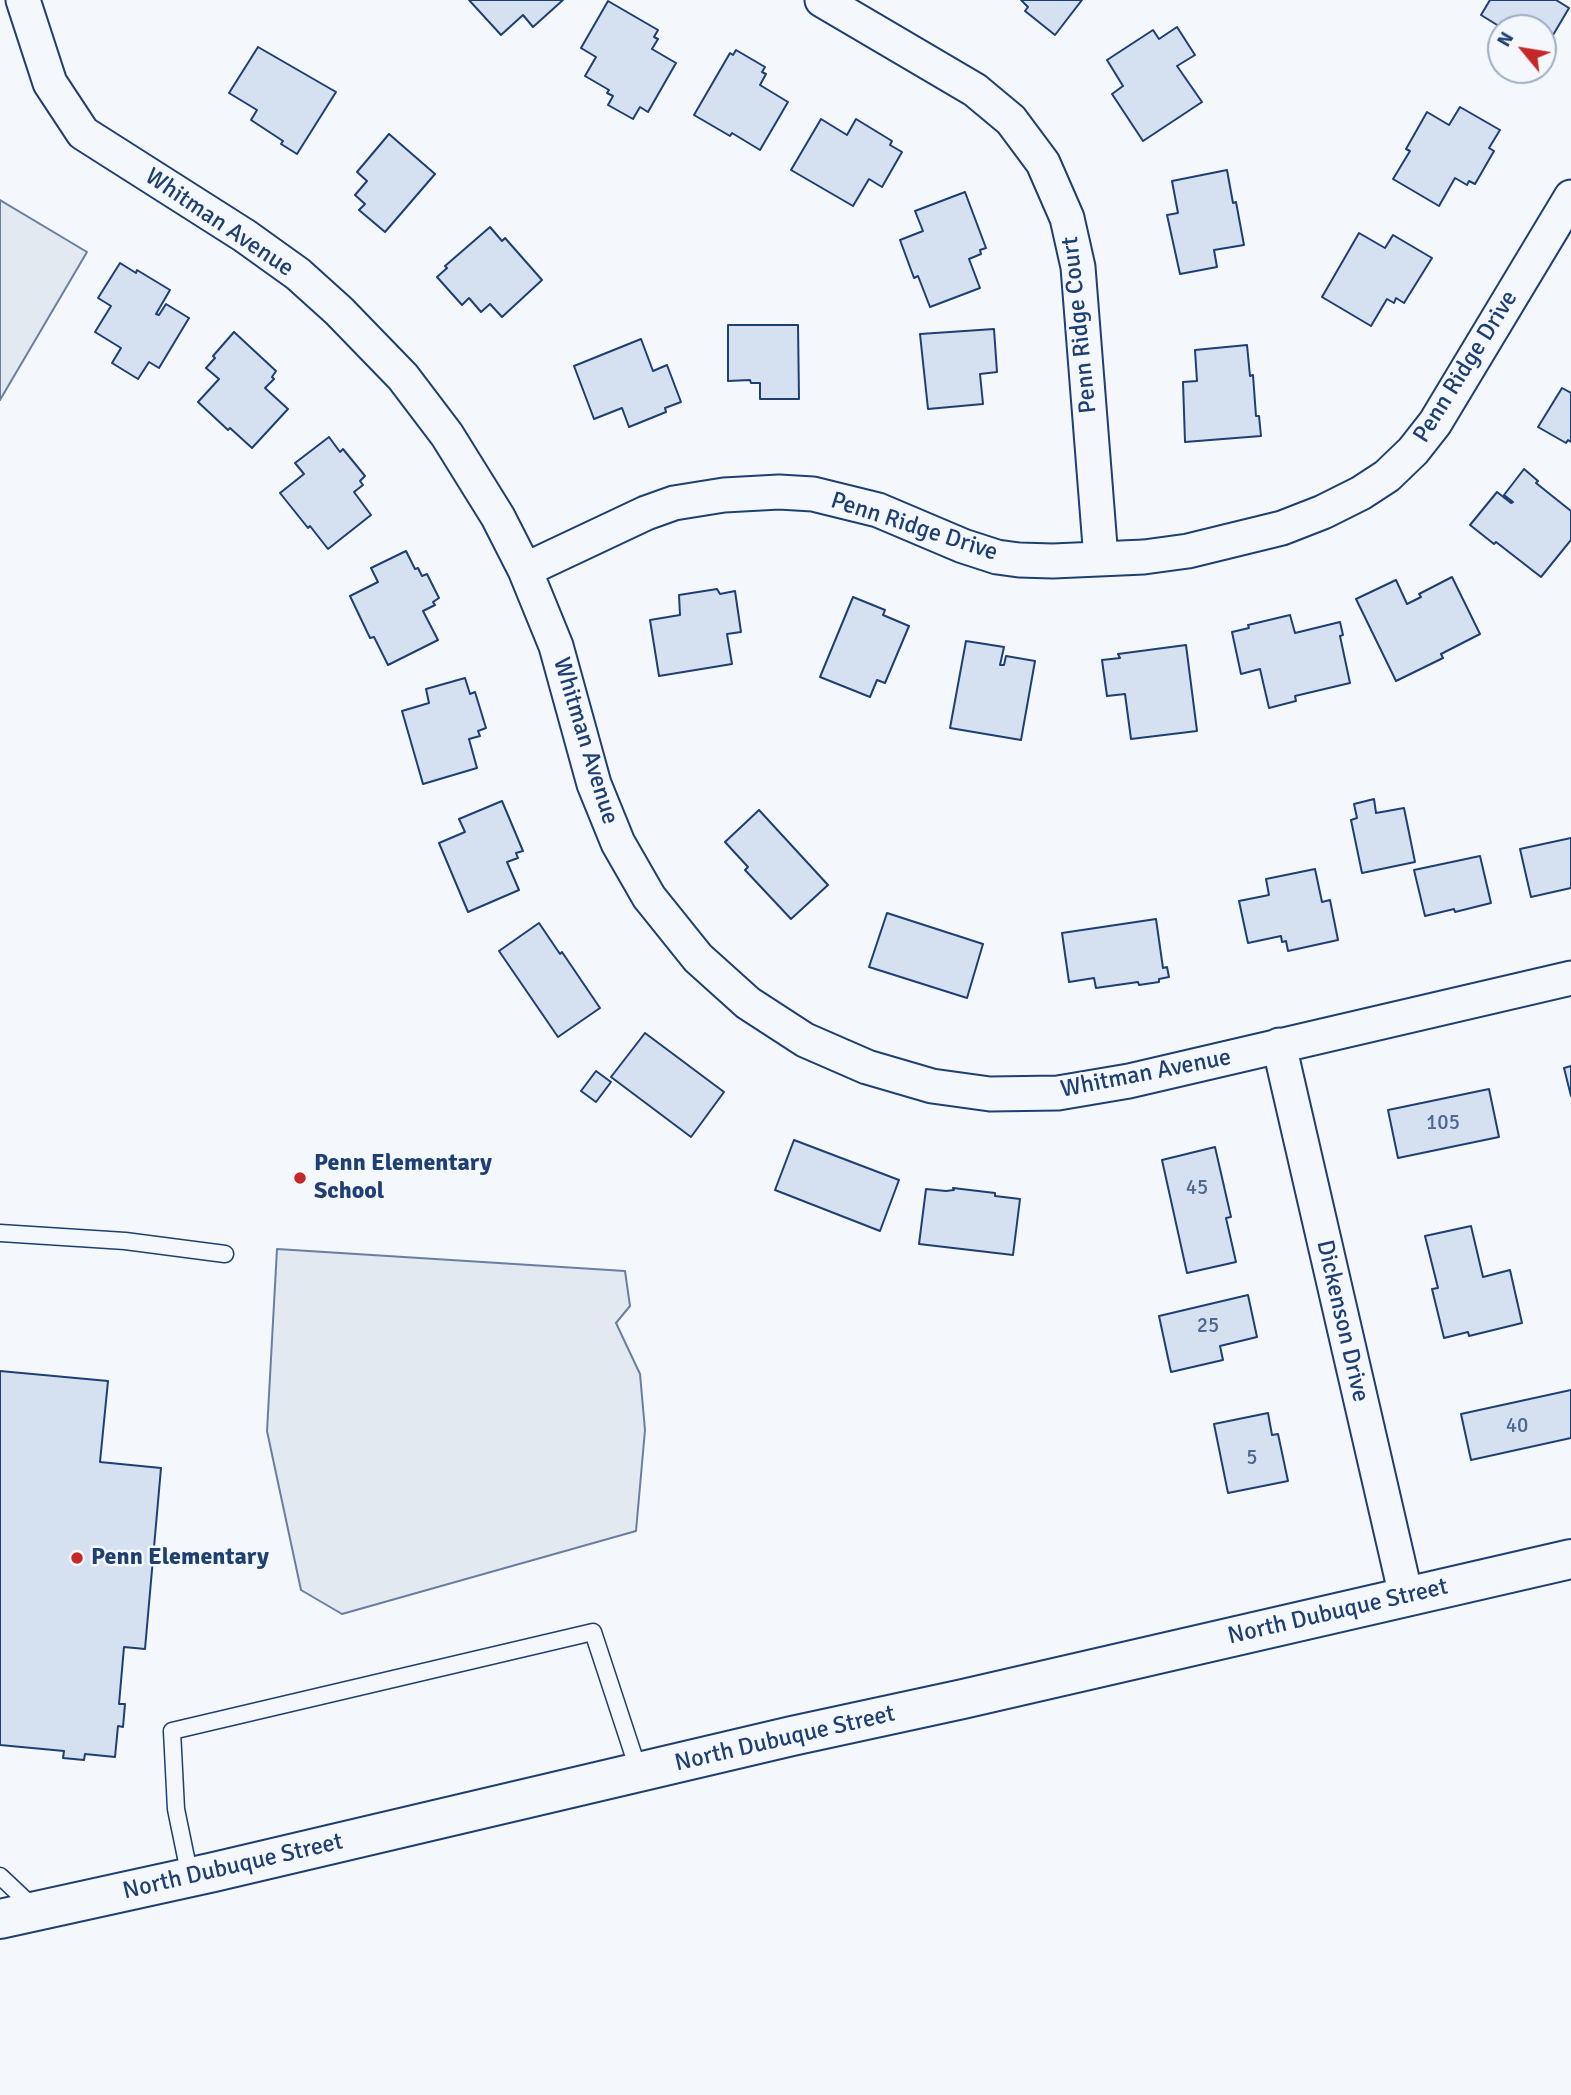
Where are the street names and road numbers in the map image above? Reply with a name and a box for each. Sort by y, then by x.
street label: Whitman Avenue [139,163,299,283]
street label: Penn Ridge Court [1056,235,1104,415]
street label: Penn Ridge Drive [1408,286,1524,448]
street label: Penn Ridge Drive [827,486,1001,568]
street label: Whitman Avenue [546,654,624,828]
street label: Whitman Avenue [1058,1043,1234,1105]
street label: Dickenson Drive [1309,1237,1375,1405]
street label: North Dubuque Street [1225,1573,1451,1651]
street label: North Dubuque Street [672,1700,898,1778]
street label: North Dubuque Street [120,1828,346,1906]

